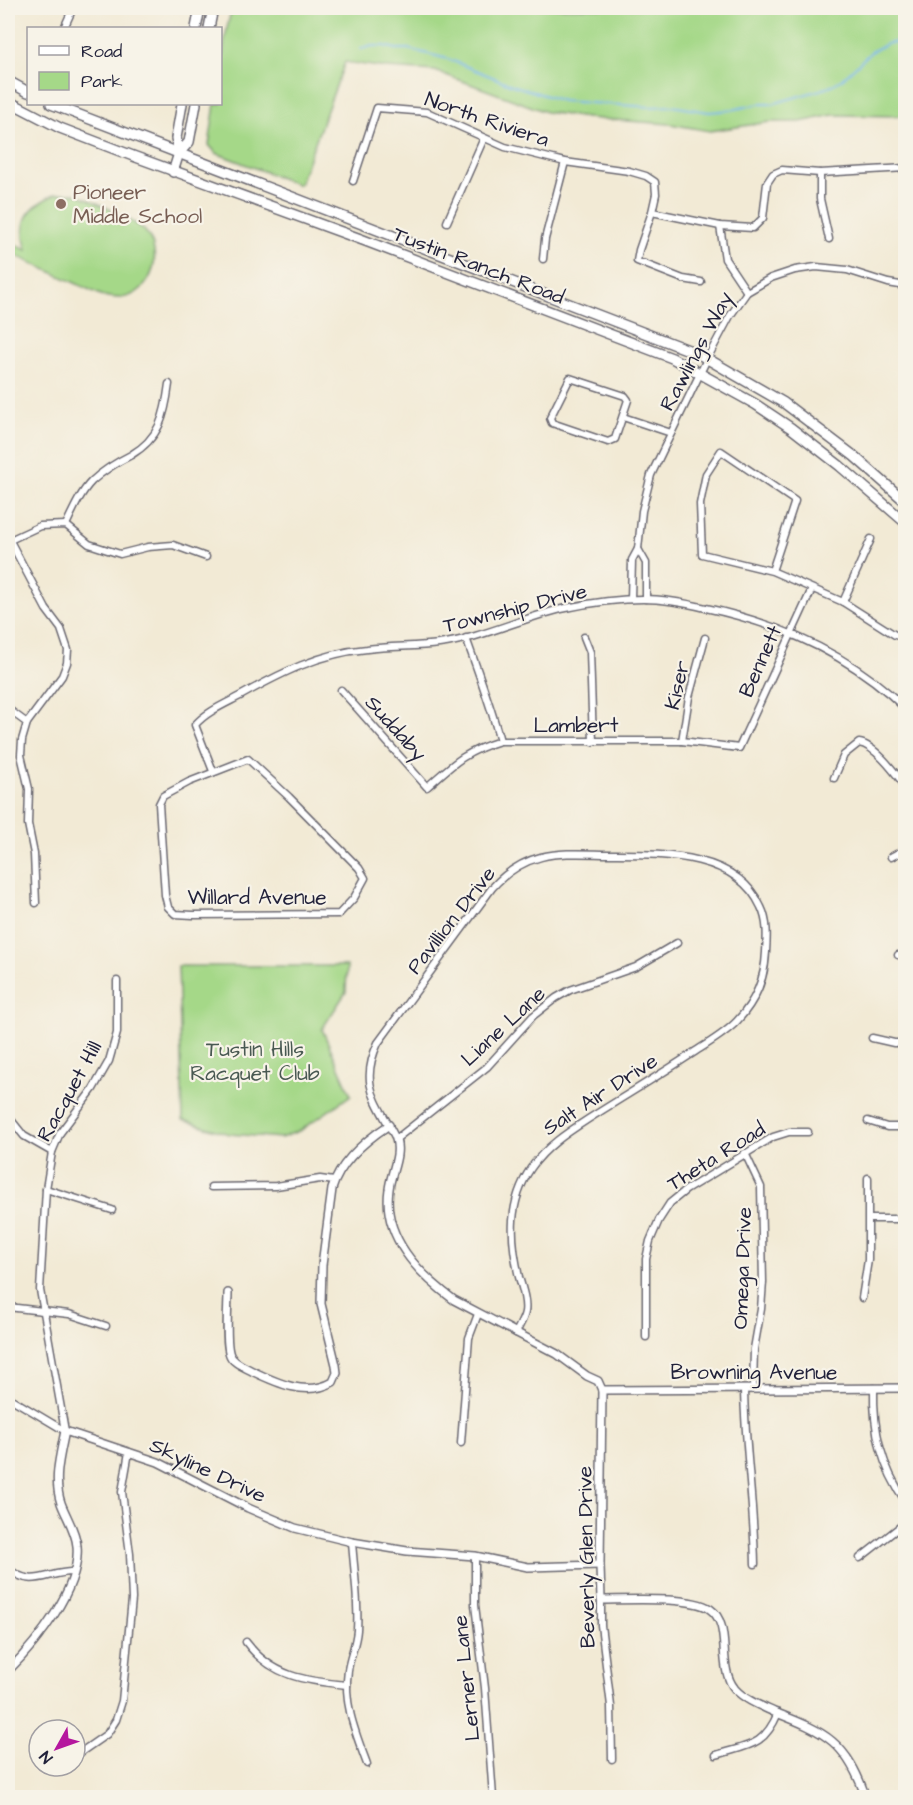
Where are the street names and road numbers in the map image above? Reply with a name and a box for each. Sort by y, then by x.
street label: North Riviera [421,85,553,154]
street label: Tustin Ranch Road [389,219,569,312]
street label: Rawlings Way [653,286,742,417]
street label: Township Drive [440,577,590,641]
street label: Bennett [732,620,789,702]
street label: Kiser [658,657,697,712]
street label: Suddaby [357,689,433,769]
street label: Lambert [534,711,619,740]
street label: Pavillion Drive [400,860,503,980]
street label: Willard Avenue [187,883,327,912]
street label: Liane Lane [455,980,552,1073]
street label: Racquet Hill [30,1036,109,1147]
street label: Salt Air Drive [537,1046,663,1142]
street label: Theta Road [662,1115,771,1198]
street label: Omega Drive [726,1206,761,1330]
street label: Browning Avenue [671,1358,837,1389]
street label: Skyline Drive [144,1431,271,1512]
street label: Beverly Glen Drive [570,1466,605,1648]
street label: Lerner Lane [445,1614,488,1742]

